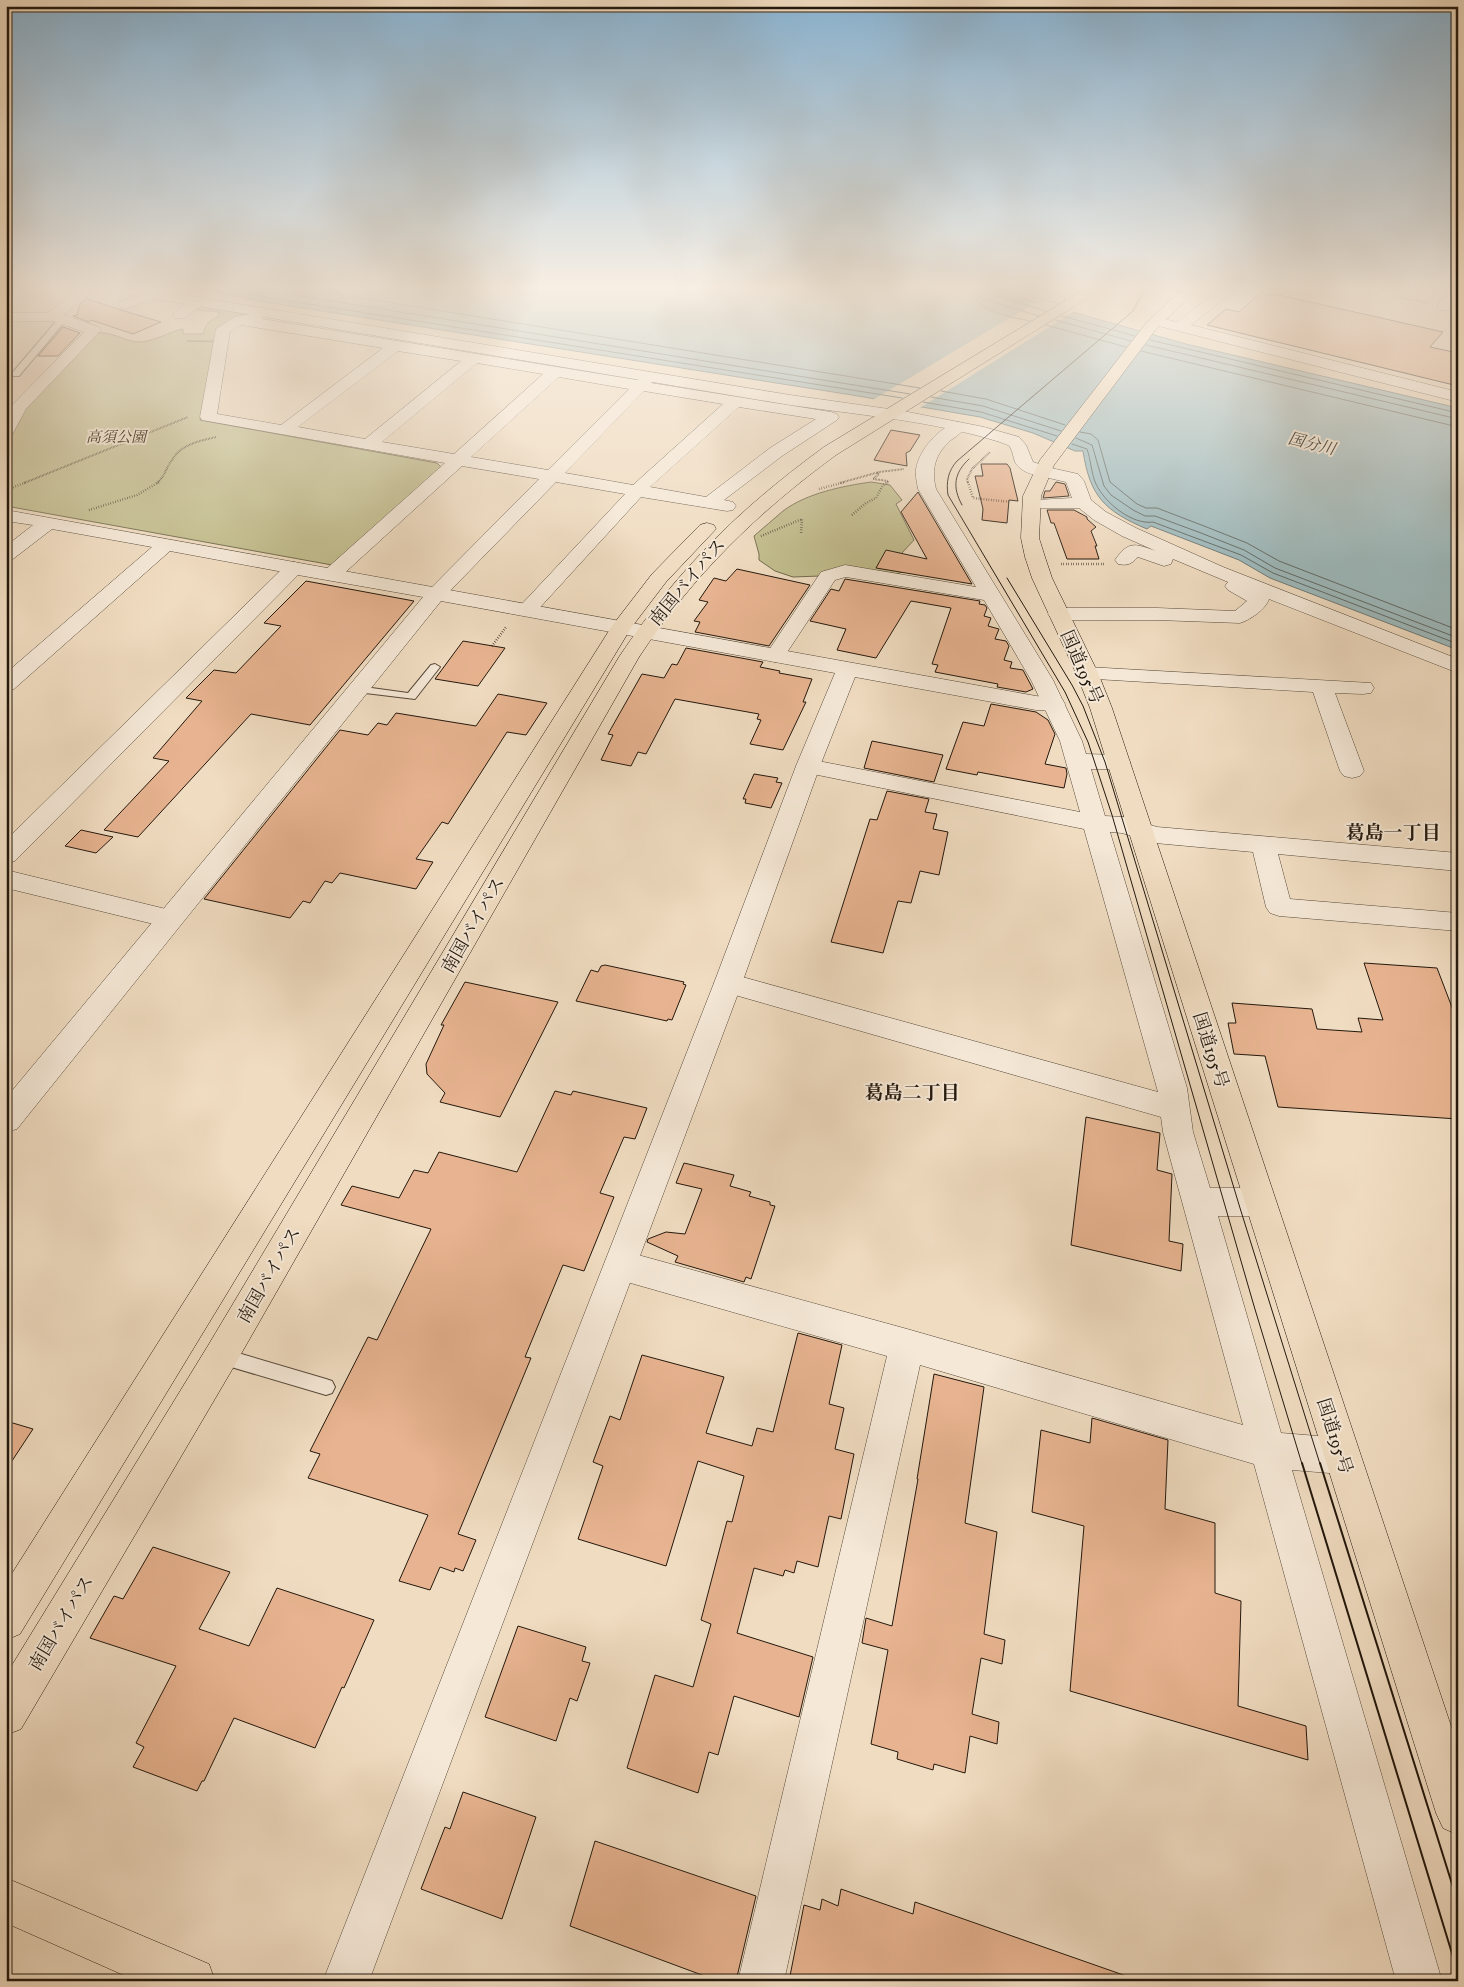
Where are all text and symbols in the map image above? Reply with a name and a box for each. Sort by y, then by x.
park label: 高須公園 [86,428,149,447]
water label: 国分川 [1286,428,1339,460]
street label: 南国バイパス [645,534,731,631]
street label: 国道195号 [1055,627,1107,708]
district label: 葛島一丁目 [1345,822,1441,845]
street label: 南国バイパス [437,873,510,978]
street label: 国道195号 [1187,1010,1233,1091]
district label: 葛島二丁目 [864,1082,960,1105]
street label: 南国バイパス [233,1223,306,1328]
street label: 国道195号 [1311,1396,1357,1477]
street label: 南国バイパス [25,1572,99,1675]

